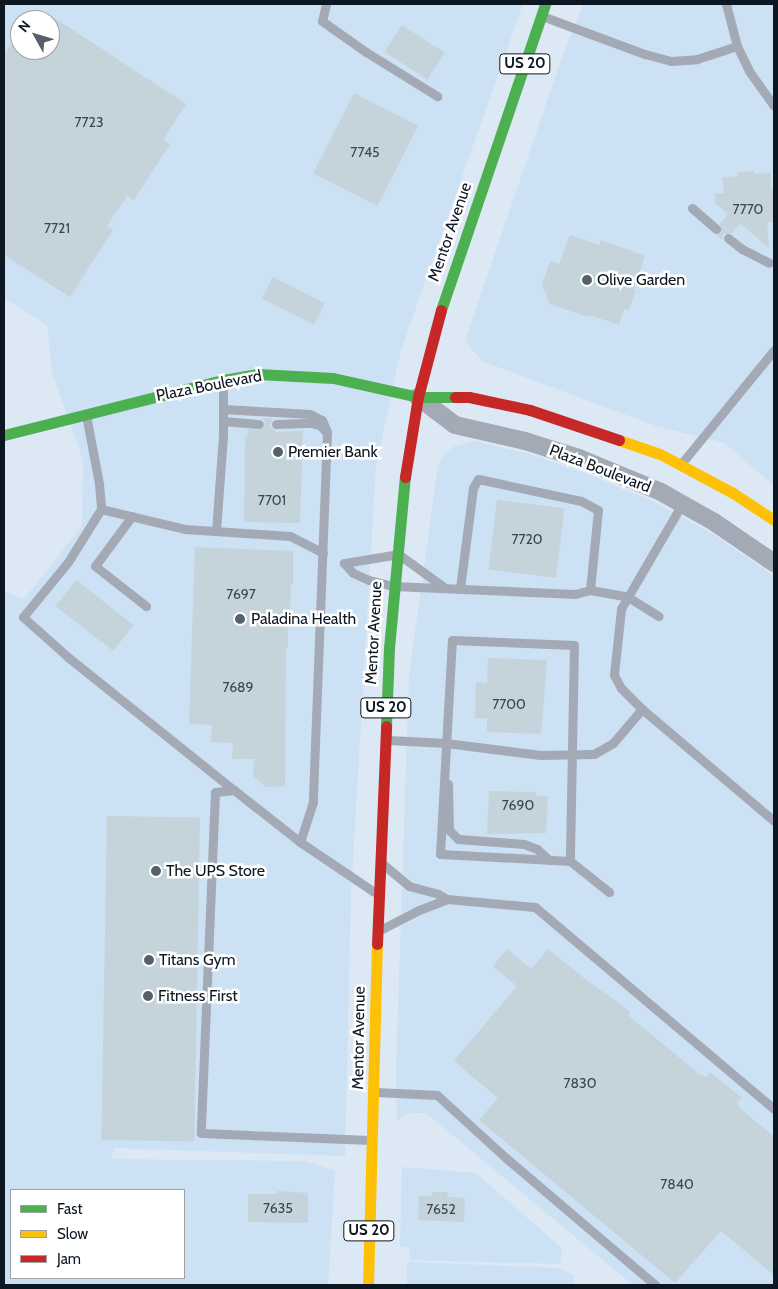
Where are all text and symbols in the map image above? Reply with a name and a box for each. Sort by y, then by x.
north arrow [10,10,60,60]
text: N [14,17,34,36]
road number: US 20 [499,52,551,76]
house number: 7723 [75,114,103,130]
house number: 7745 [350,144,380,160]
street label: Mentor Avenue [424,180,476,284]
house number: 7770 [733,201,763,217]
house number: 7721 [44,220,70,236]
place label: Olive Garden [597,270,685,290]
marker: Olive Garden [581,274,593,286]
street label: Plaza Boulevard [155,366,263,406]
street label: Plaza Boulevard [547,441,653,497]
place label: Premier Bank [288,442,378,462]
marker: Premier Bank [272,446,284,458]
house number: 7701 [258,492,286,508]
house number: 7720 [511,531,543,547]
street label: Mentor Avenue [362,581,386,685]
house number: 7697 [226,586,256,602]
place label: Paladina Health [251,609,356,629]
marker: Paladina Health [233,612,247,626]
house number: 7689 [222,679,254,695]
road number: US 20 [360,696,412,720]
house number: 7700 [492,696,526,712]
house number: 7690 [502,797,534,813]
place label: The UPS Store [166,861,265,881]
marker: The UPS Store [150,865,162,877]
place label: Titans Gym [159,950,236,970]
marker: Titans Gym [143,954,155,966]
place label: Fitness First [158,986,238,1006]
street label: Mentor Avenue [348,986,370,1090]
marker: Fitness First [142,990,154,1002]
house number: 7830 [564,1075,596,1091]
house number: 7840 [660,1176,694,1192]
legend [10,1189,185,1279]
text: Fast [57,1200,82,1218]
house number: 7635 [263,1200,293,1216]
house number: 7652 [426,1201,456,1217]
road number: US 20 [343,1218,395,1244]
text: Slow [57,1225,88,1243]
text: Jam [57,1250,81,1268]

